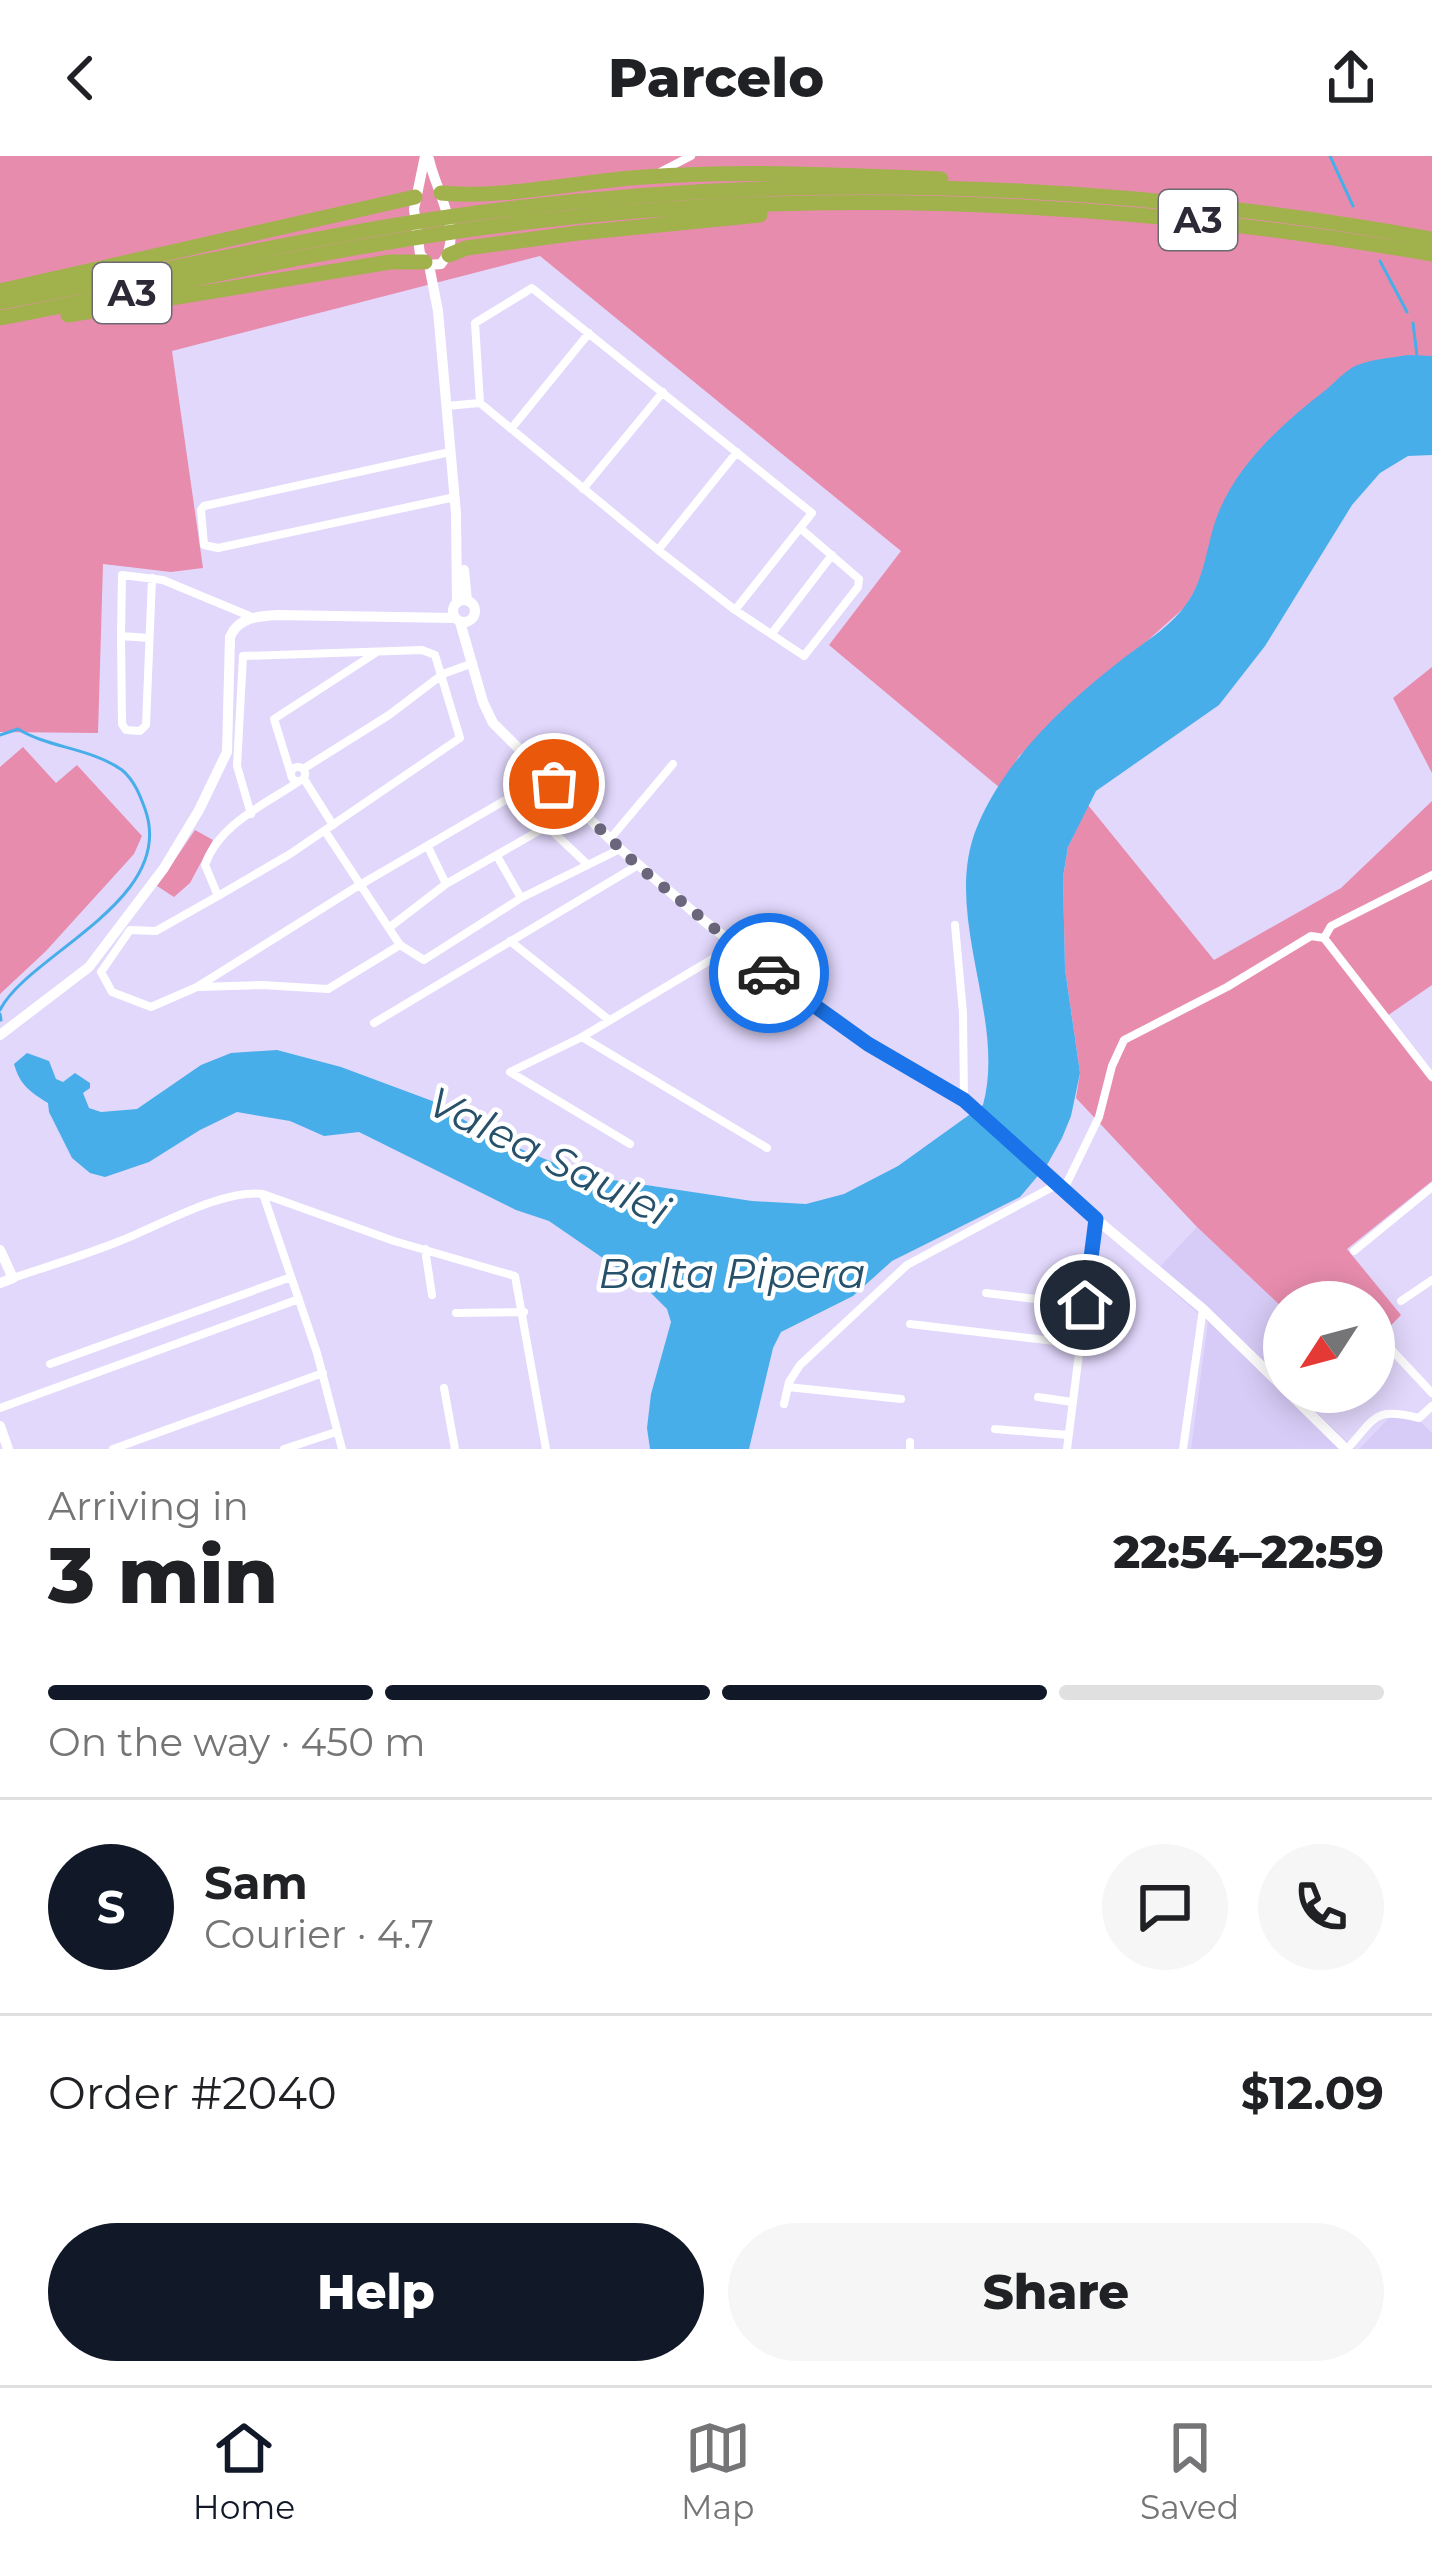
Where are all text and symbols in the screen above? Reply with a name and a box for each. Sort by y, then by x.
icon: back [48,45,114,111]
text: Parcelo [608,45,824,111]
icon: share [1318,45,1384,111]
road number: A3 [1159,190,1237,250]
road number: A3 [93,263,171,323]
pin [503,733,605,835]
icon: bag [521,751,587,817]
courier [709,913,829,1033]
icon: car [736,940,802,1006]
water label: Valea Saulei [420,1075,679,1237]
water label: Balta Pipera [598,1247,866,1299]
pin [1034,1254,1136,1356]
icon: home [1052,1272,1118,1338]
north arrow [1263,1281,1395,1413]
map controls [1263,1281,1395,1413]
text: Arriving in [48,1482,249,1530]
text: 22:54–22:59 [1113,1524,1384,1579]
text: 3 min [48,1527,278,1623]
text: On the way · 450 m [48,1718,426,1766]
button: chat [1102,1844,1228,1970]
button: phone [1258,1844,1384,1970]
text: Sam [204,1855,308,1910]
text: S [97,1879,125,1934]
text: Courier · 4.7 [204,1910,434,1958]
text: Order #2040 [48,2065,337,2120]
text: $12.09 [1241,2065,1384,2120]
button: Help [48,2223,704,2361]
button: Share [728,2223,1384,2361]
tab: Home [193,2415,295,2527]
tab: Map [681,2415,754,2527]
tab: Saved [1140,2415,1239,2527]

